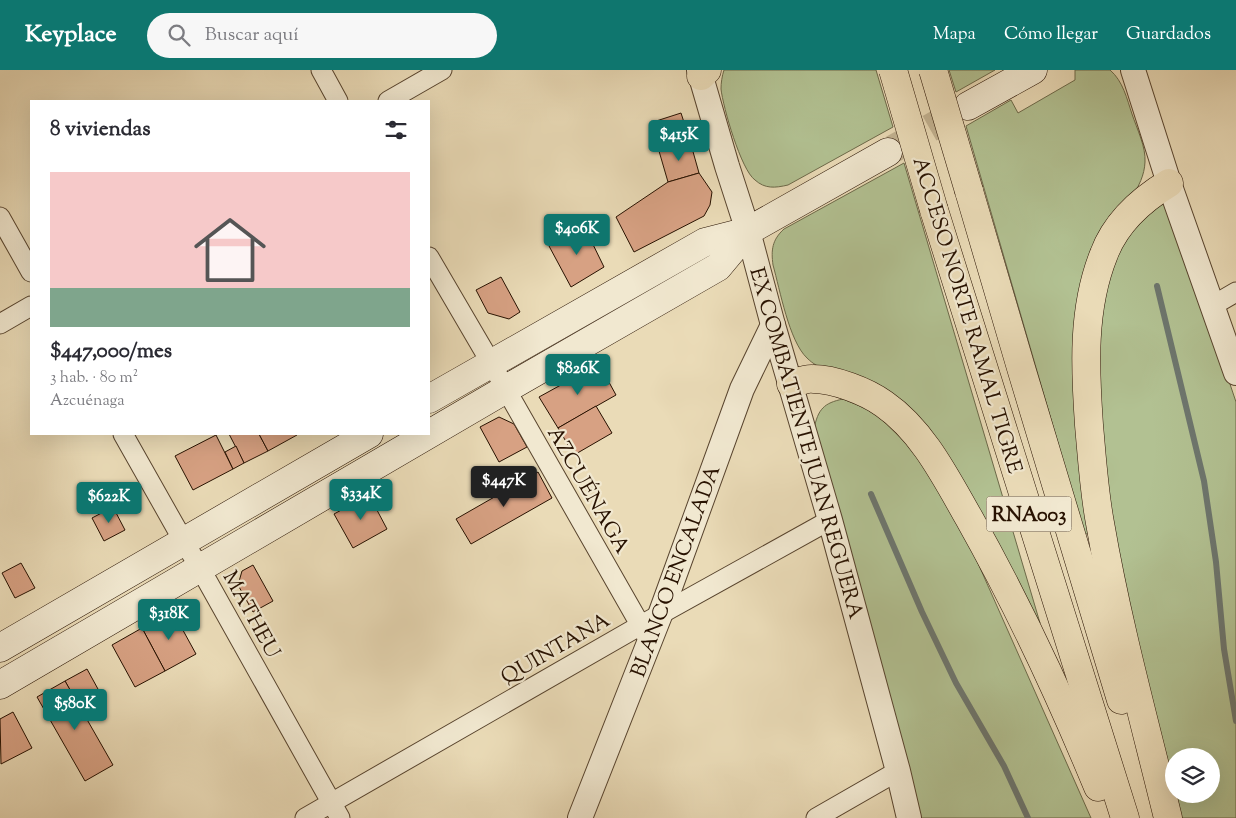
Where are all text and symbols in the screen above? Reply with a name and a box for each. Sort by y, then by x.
search box [147,13,497,58]
text: Keyplace [25,18,117,52]
icon: search [165,21,193,49]
text: Buscar aquí [205,22,299,49]
text: Mapa [933,22,976,48]
text: Cómo llegar [1004,22,1098,48]
text: Guardados [1126,22,1211,48]
text: 8 viviendas [50,115,150,145]
icon: filters [382,116,410,144]
pin: $415K [644,119,714,162]
text: $415K [659,124,699,147]
street label: ACCESO NORTE RAMAL TIGRE [904,154,1029,478]
icon: home [185,205,275,295]
pin: $406K [542,214,612,256]
text: $406K [555,218,599,241]
street label: EX COMBATIENTE JUAN REGUERA [740,264,870,623]
text: $447,000/mes [50,337,172,367]
pin: $826K [543,354,613,396]
text: $826K [556,358,600,381]
text: 3 hab. · 80 m² [50,367,138,390]
text: Azcuénaga [50,390,125,413]
street label: AZCUÉNAGA [539,422,636,560]
street label: BLANCO ENCALADA [624,461,729,682]
pin: $447K [469,466,539,508]
text: $447K [482,470,526,493]
pin: $334K [326,478,396,521]
pin: $622K [74,482,144,524]
text: $334K [340,483,382,506]
text: $622K [88,486,130,509]
road number: RNA003 [986,496,1072,532]
street label: MATHEU [214,566,287,664]
pin: $318K [134,598,204,641]
text: $318K [149,603,189,626]
street label: QUINTANA [496,606,616,693]
pin: $580K [40,688,110,731]
text: $580K [54,693,96,716]
map controls [1165,748,1220,803]
button: layers [1165,748,1220,803]

